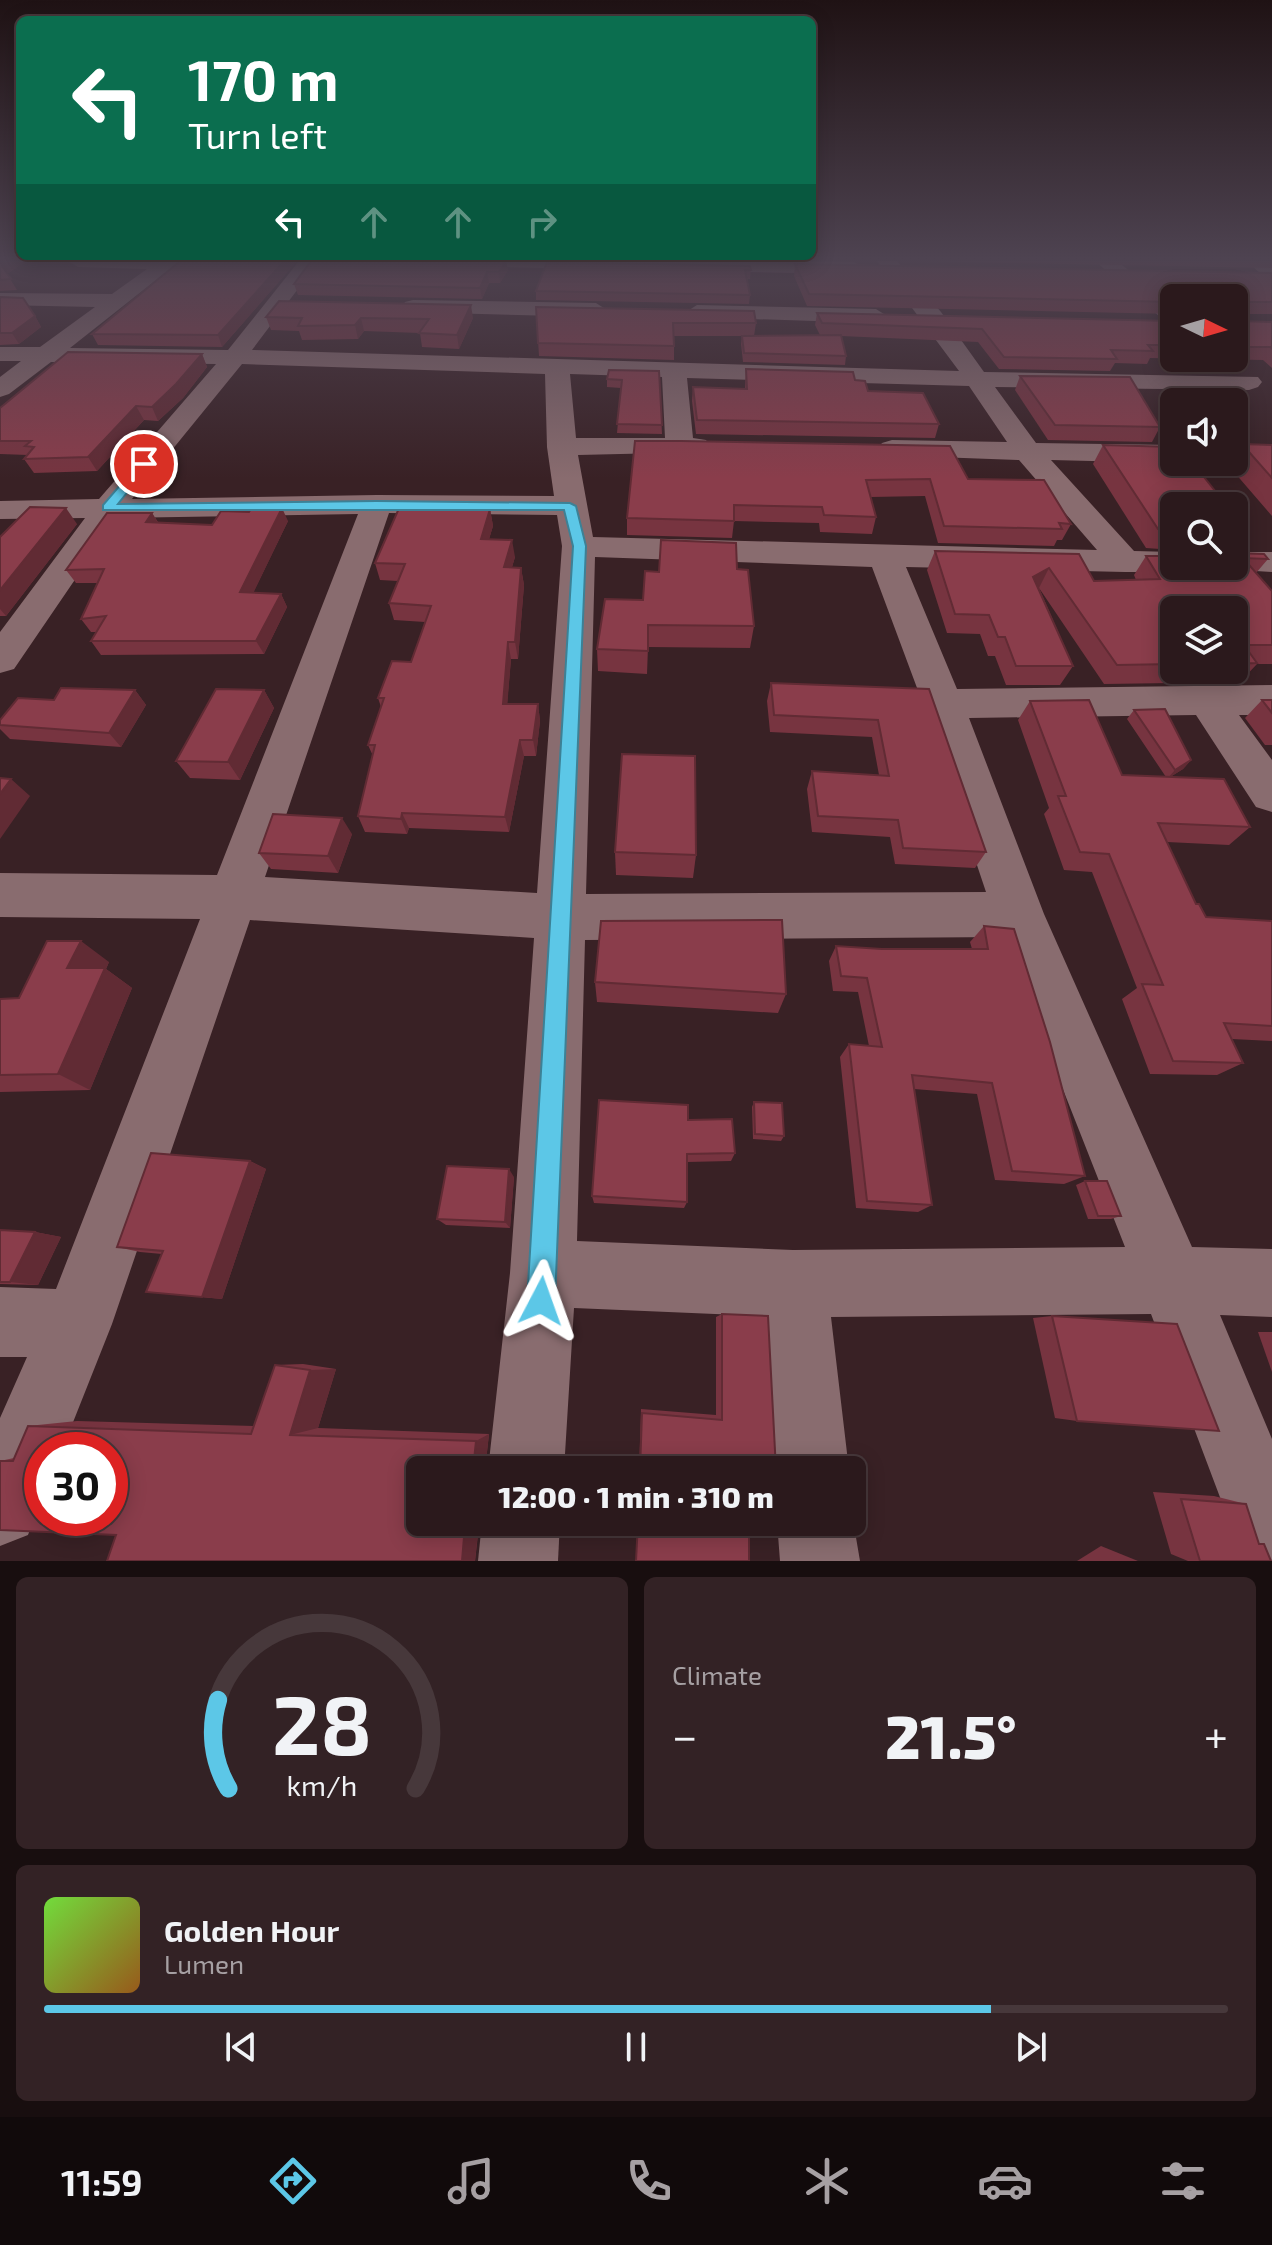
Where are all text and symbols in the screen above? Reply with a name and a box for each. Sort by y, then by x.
text: 170 m [188,45,339,112]
icon: left [56,48,160,152]
text: Turn left [188,113,327,156]
icon: left [268,200,312,244]
icon: ahead [352,200,396,244]
icon: ahead [436,200,480,244]
icon: right [520,200,564,244]
north arrow [1160,284,1248,372]
map controls [1160,284,1248,684]
button: sound [1160,388,1248,476]
pin [110,430,178,498]
icon: arrive [122,442,166,486]
button: search [1160,492,1248,580]
button: layers [1160,596,1248,684]
position arrow [499,1259,583,1343]
speed limit sign: 30 [24,1432,128,1536]
text: 12:00 · 1 min · 310 m [498,1478,774,1514]
text: Climate [672,1659,762,1690]
text: 28 [272,1672,372,1772]
text: 21.5° [885,1699,1016,1771]
text: − [672,1708,698,1761]
text: + [1204,1708,1228,1761]
text: km/h [287,1767,357,1802]
text: Golden Hour [164,1912,339,1948]
text: Lumen [164,1948,244,1979]
icon: previous [219,2025,263,2069]
icon: pause [614,2025,658,2069]
icon: next [1009,2025,1053,2069]
icon: directions [265,2153,321,2209]
icon: music [443,2153,499,2209]
icon: phone [621,2153,677,2209]
icon: climate [799,2153,855,2209]
icon: car [977,2153,1033,2209]
icon: filters [1155,2153,1211,2209]
text: 11:59 [61,2160,143,2203]

